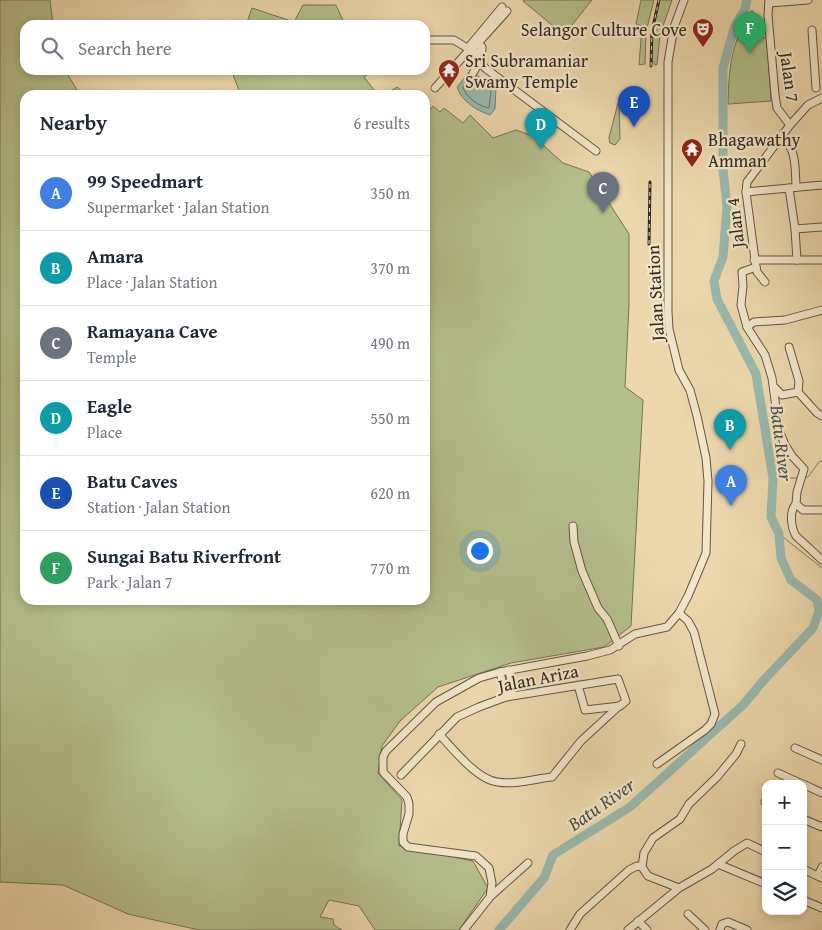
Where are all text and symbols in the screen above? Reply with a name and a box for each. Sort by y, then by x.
pin: F [734,12,766,53]
place label: Selangor Culture Cove [521,16,687,43]
theatre icon: Selangor Culture Cove [691,17,715,48]
search box [20,20,430,75]
icon: search [38,34,66,62]
text: Search here [78,34,172,62]
place label: Sri Subramaniar Swamy Temple [465,47,589,95]
street label: Jalan 7 [773,48,807,104]
temple icon: Sri Subramaniar Swamy Temple [437,58,461,89]
pin: E [618,86,650,127]
text: Nearby [40,107,107,138]
pin: D [525,108,557,149]
text: 6 results [353,111,410,135]
place label: Bhagawathy Amman [708,126,800,174]
temple icon: Bhagawathy Amman [680,137,704,168]
text: 99 Speedmart [87,167,203,195]
pin: C [587,172,619,213]
text: A [51,181,61,205]
text: 350 m [370,181,410,205]
text: Supermarket · Jalan Station [87,195,270,219]
street label: Jalan 4 [719,196,752,252]
text: Amara [87,242,143,270]
street label: Jalan Station [639,244,671,344]
text: B [51,256,61,280]
text: 370 m [370,256,410,280]
text: Place · Jalan Station [87,270,217,294]
text: Ramayana Cave [87,317,218,345]
text: C [51,331,61,355]
text: 490 m [370,331,410,355]
text: Temple [87,345,137,369]
text: Eagle [87,392,132,420]
water label: Batu River [763,402,801,483]
text: D [51,406,61,430]
text: 550 m [370,406,410,430]
pin: B [714,409,746,450]
text: Place [87,420,122,444]
pin: A [715,465,747,506]
text: Batu Caves [87,467,178,495]
text: E [52,481,60,505]
text: 620 m [370,481,410,505]
text: Station · Jalan Station [87,495,231,519]
your location [467,538,493,564]
text: Sungai Batu Riverfront [87,542,281,570]
text: F [52,556,60,580]
text: 770 m [370,556,410,580]
text: Park · Jalan 7 [87,570,172,594]
street label: Jalan Ariza [493,657,581,699]
water label: Batu River [561,770,641,838]
map controls [762,780,807,915]
button: + [762,780,807,825]
button: − [762,825,807,870]
button: layers [762,870,807,915]

